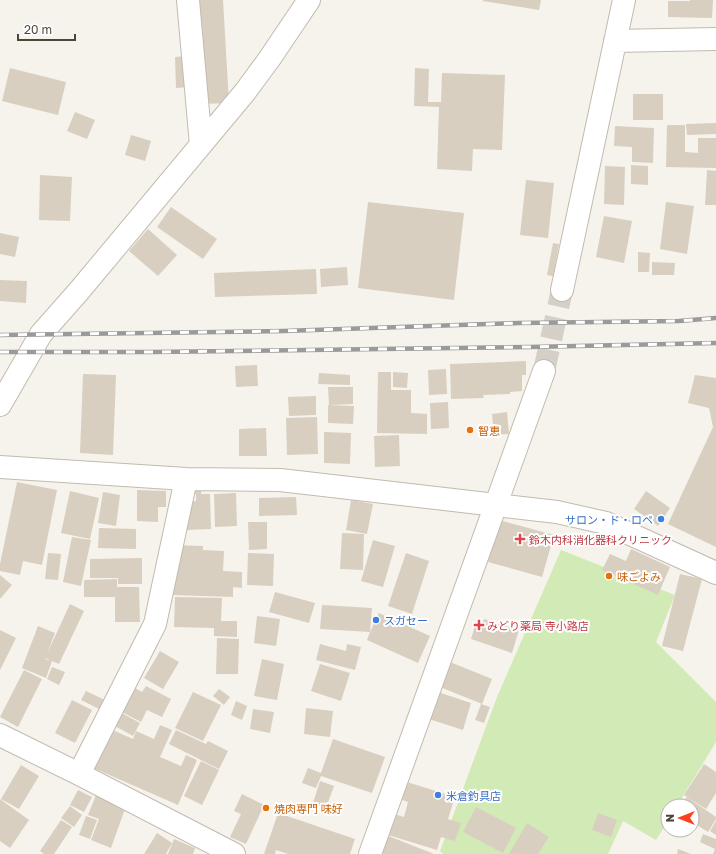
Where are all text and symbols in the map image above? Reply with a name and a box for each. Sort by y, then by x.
scale bar [18,16,75,42]
text: 20 m [24,22,52,37]
place label: 智恵 [478,424,500,437]
marker: 智恵 [465,425,475,435]
place label: サロン・ド・ロペ [565,513,653,526]
marker: サロン・ド・ロペ [656,514,666,524]
marker: 鈴木内科消化器科クリニック [514,533,526,545]
place label: 鈴木内科消化器科クリニック [529,533,672,546]
place label: 味ごよみ [617,570,661,583]
marker: 味ごよみ [604,571,614,581]
place label: スガセー [384,614,428,627]
marker: スガセー [371,615,381,625]
place label: みどり薬局 寺小路店 [487,619,589,632]
marker: みどり薬局 寺小路店 [474,620,484,630]
place label: 米倉釣具店 [446,789,501,802]
marker: 米倉釣具店 [433,790,443,800]
north arrow [660,798,700,838]
place label: 焼肉専門 味好 [274,802,343,815]
marker: 焼肉専門 味好 [261,803,271,813]
text: N [663,814,676,822]

